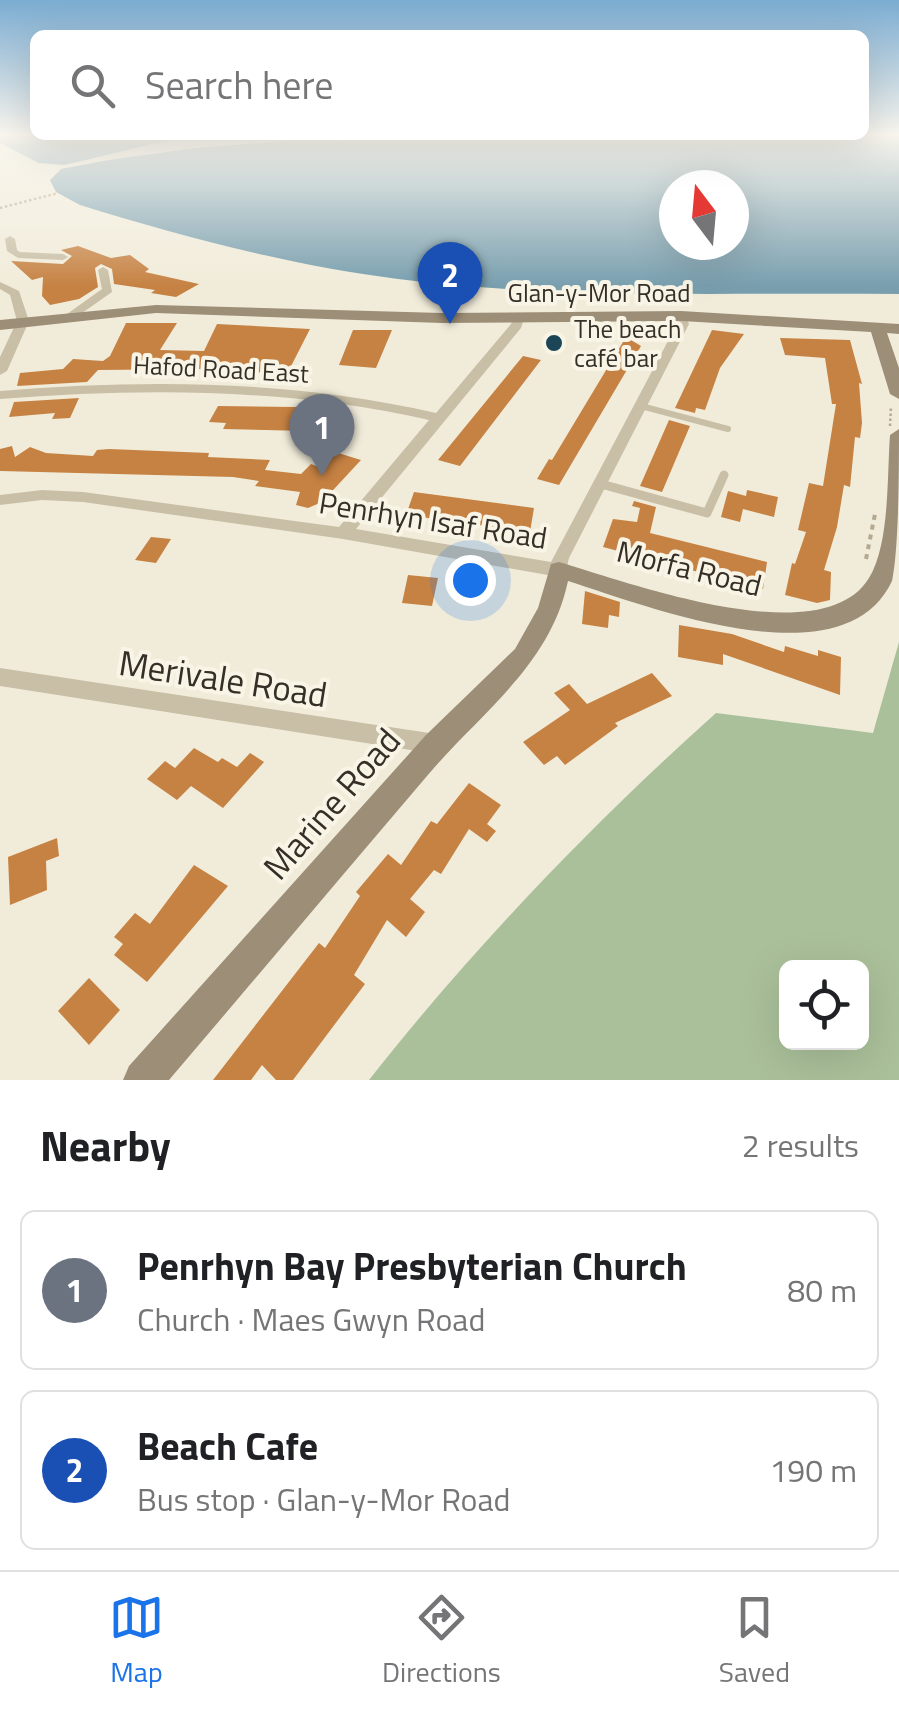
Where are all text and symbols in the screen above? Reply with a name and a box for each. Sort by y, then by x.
search box [30,30,869,140]
text: Search here [145,56,333,114]
icon: search [65,58,120,113]
north arrow [659,170,749,260]
pin: 2 [418,242,482,324]
street label: Glan-y-Mor Road [508,274,690,312]
place label: The beach café bar [574,310,681,377]
marker: The beach café bar [543,332,565,354]
street label: Hafod Road East [132,345,310,393]
pin: 1 [290,394,354,476]
street label: Penrhyn Isaf Road [316,479,550,561]
street label: Morfa Road [612,528,767,608]
your location [445,555,496,606]
street label: Merivale Road [115,635,331,721]
street label: Marine Road [250,715,413,891]
map controls [779,960,869,1050]
button: locate [779,960,869,1050]
text: Nearby [40,1113,171,1177]
text: 2 results [742,1121,859,1169]
text: Penrhyn Bay Presbyterian Church [137,1237,687,1295]
text: 1 [66,1266,83,1314]
text: 80 m [787,1266,857,1314]
text: Church · Maes Gwyn Road [137,1295,485,1343]
text: Beach Cafe [137,1417,318,1475]
text: 2 [66,1446,83,1494]
text: 190 m [769,1446,857,1494]
text: Bus stop · Glan-y-Mor Road [137,1475,510,1523]
tab: Map [109,1590,164,1693]
tab: Directions [382,1590,501,1693]
tab: Saved [719,1590,790,1693]

